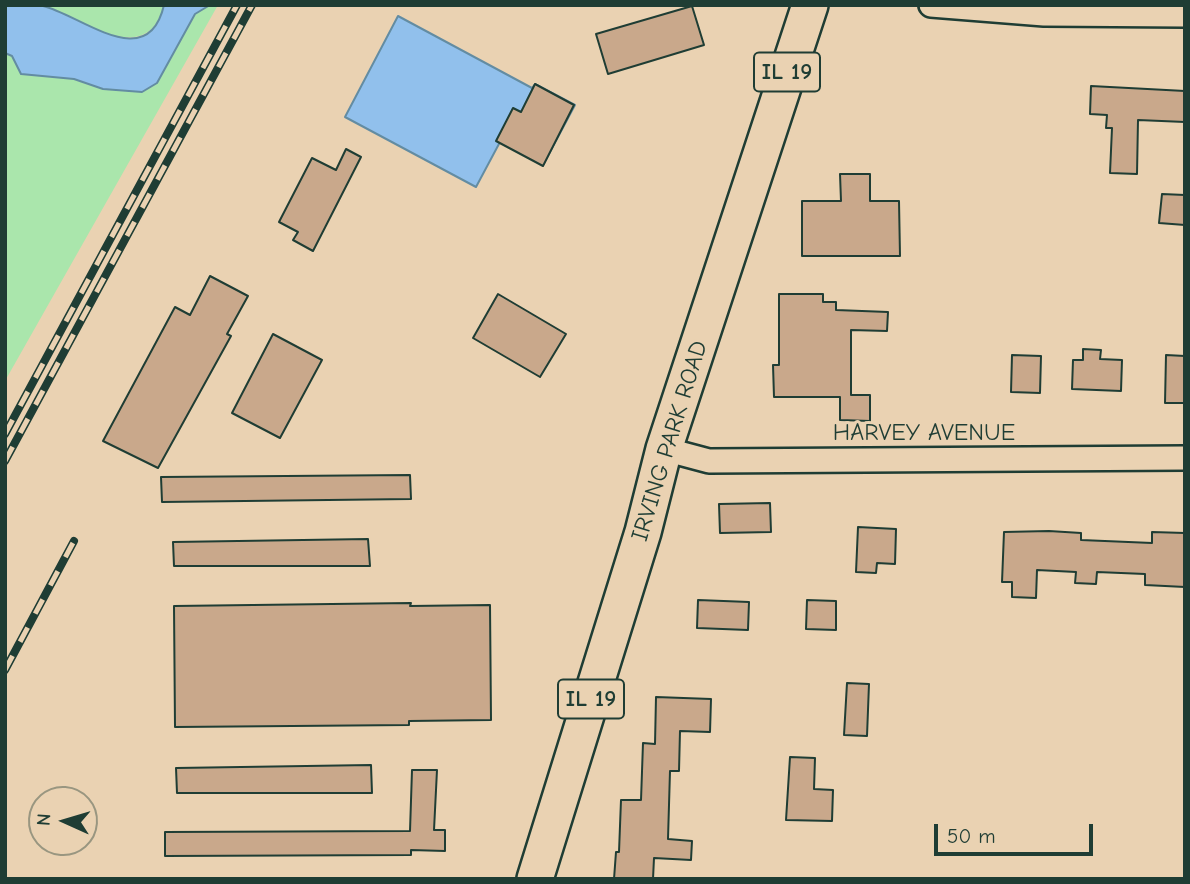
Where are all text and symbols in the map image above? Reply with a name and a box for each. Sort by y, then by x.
road number: IL 19 [754,53,820,92]
street label: IRVING PARK ROAD [626,337,714,545]
street label: HARVEY AVENUE [833,419,1015,447]
road number: IL 19 [558,680,624,719]
north arrow [28,786,98,856]
scale bar [938,810,1097,854]
text: N [33,813,55,827]
text: 50 m [947,824,996,848]

